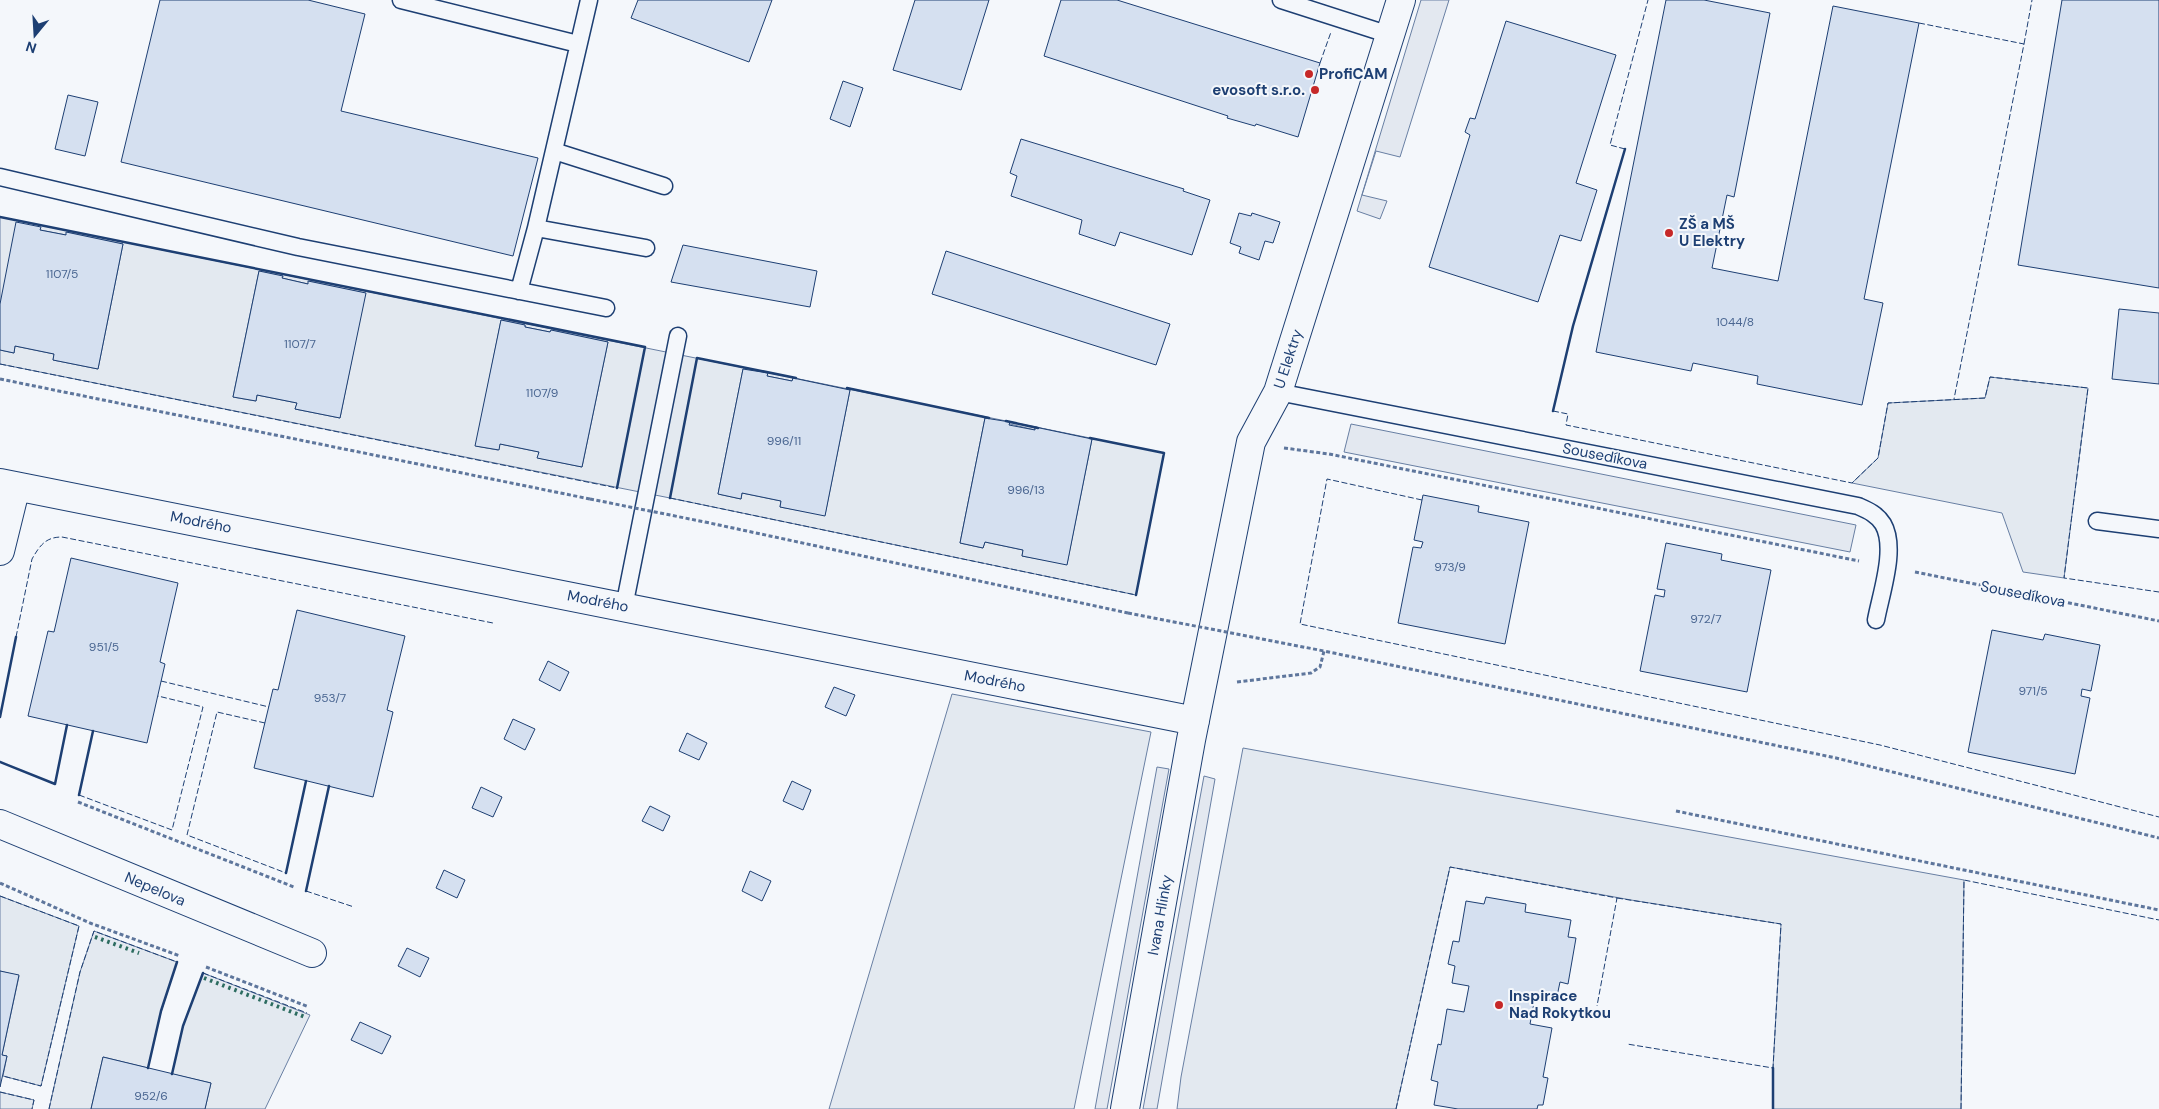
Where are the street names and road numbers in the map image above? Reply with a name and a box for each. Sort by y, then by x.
street label: U Elektry [1269,326,1307,391]
street label: Sousedíkova [1561,438,1649,474]
street label: Modrého [169,506,234,538]
street label: Sousedíkova [1979,576,2067,612]
street label: Modrého [566,585,631,617]
street label: Modrého [963,665,1028,697]
street label: Nepelova [121,867,189,911]
street label: Ivana Hlinky [1143,872,1177,957]

